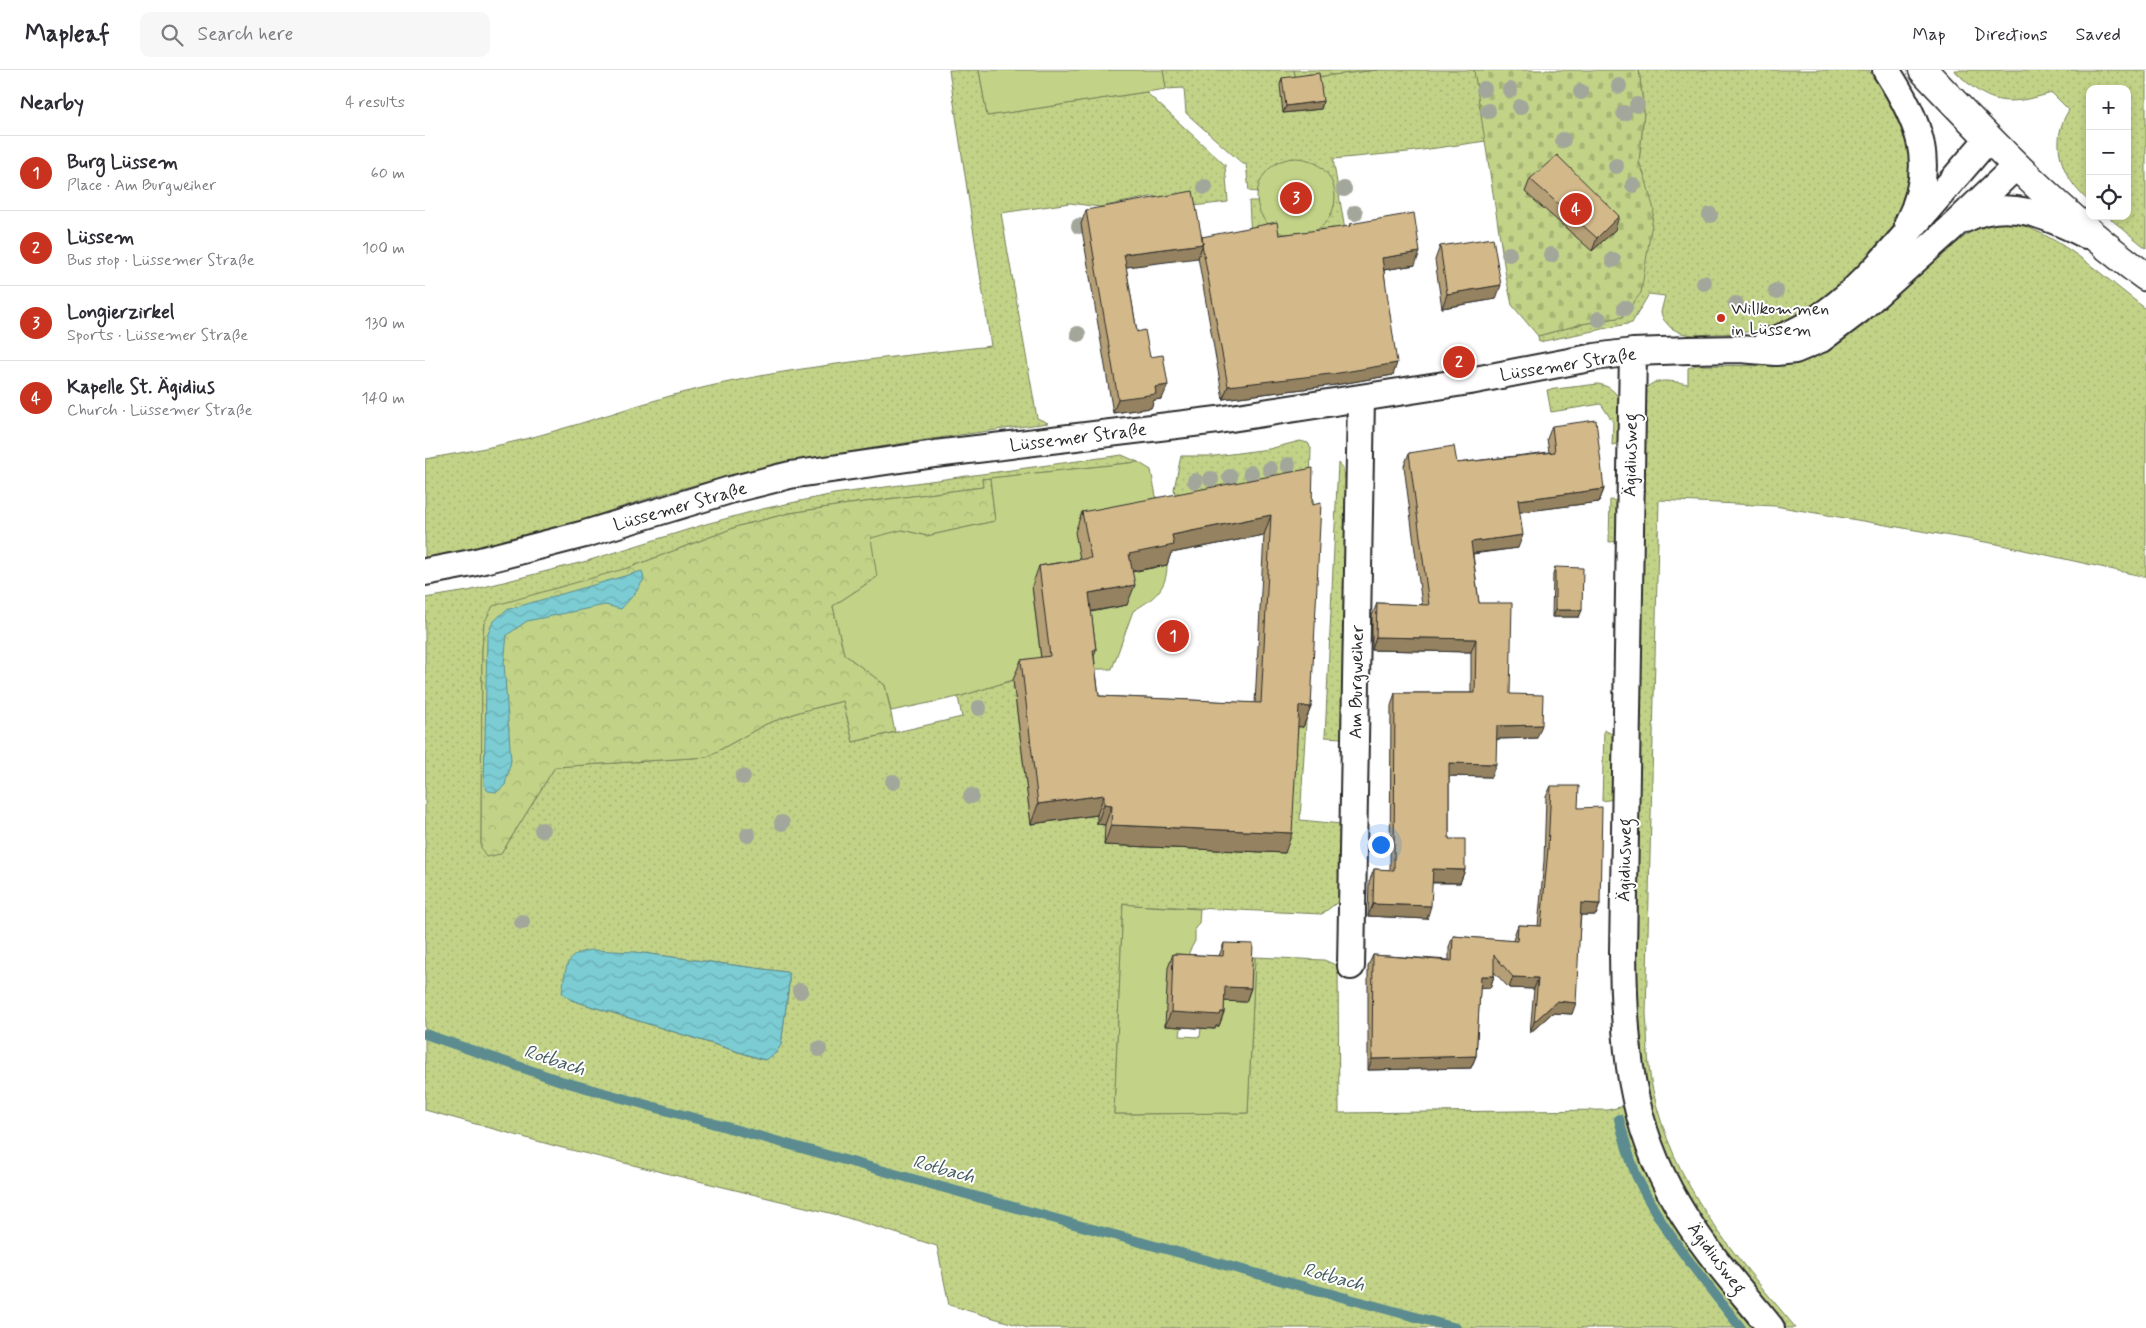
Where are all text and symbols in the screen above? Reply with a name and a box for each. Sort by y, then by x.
search box [140,12,490,57]
text: Mapleaf [25,19,110,50]
icon: search [158,21,186,49]
text: Search here [198,22,293,47]
text: Map [1913,23,1946,47]
text: Directions [1974,23,2048,47]
text: Saved [2076,23,2121,47]
map controls [2086,85,2131,220]
button: + [2086,85,2131,130]
text: Nearby [20,89,84,117]
text: 4 results [345,92,405,113]
button: − [2086,130,2131,175]
text: Burg Lüssem [67,150,178,175]
text: 1 [32,163,40,184]
text: 60 m [371,163,405,184]
text: Place · Am Burgweiher [67,175,216,196]
button: locate [2086,175,2131,220]
pin: 3 [1280,179,1312,217]
pin: 4 [1560,190,1592,228]
text: Lüssem [67,225,134,250]
text: 2 [32,238,40,259]
text: 100 m [362,238,405,259]
text: Bus stop · Lüssemer Straße [67,250,255,271]
place label: Willkommen in Lüssem [1731,297,1829,342]
text: Longierzirkel [67,300,174,325]
marker: Willkommen in Lüssem [1715,312,1727,324]
text: 3 [32,313,40,334]
text: 130 m [364,313,405,334]
text: Sports · Lüssemer Straße [67,325,248,346]
street label: Lüssemer Straße [1498,342,1638,388]
pin: 2 [1443,343,1475,381]
text: Kapelle St. Ägidius [67,375,215,400]
text: 4 [31,388,41,409]
text: 140 m [361,388,405,409]
text: Church · Lüssemer Straße [67,400,252,421]
street label: Ägidiusweg [1618,413,1646,497]
street label: Lüssemer Straße [1008,418,1148,458]
street label: Lüssemer Straße [611,476,750,537]
pin: 1 [1157,617,1189,655]
street label: Am Burgweiher [1344,624,1370,739]
street label: Ägidiusweg [1612,818,1640,902]
your location [1368,832,1394,858]
water label: Rotbach [521,1039,589,1082]
water label: Rotbach [910,1149,978,1190]
street label: Ägidiusweg [1680,1218,1751,1301]
water label: Rotbach [1300,1257,1368,1298]

